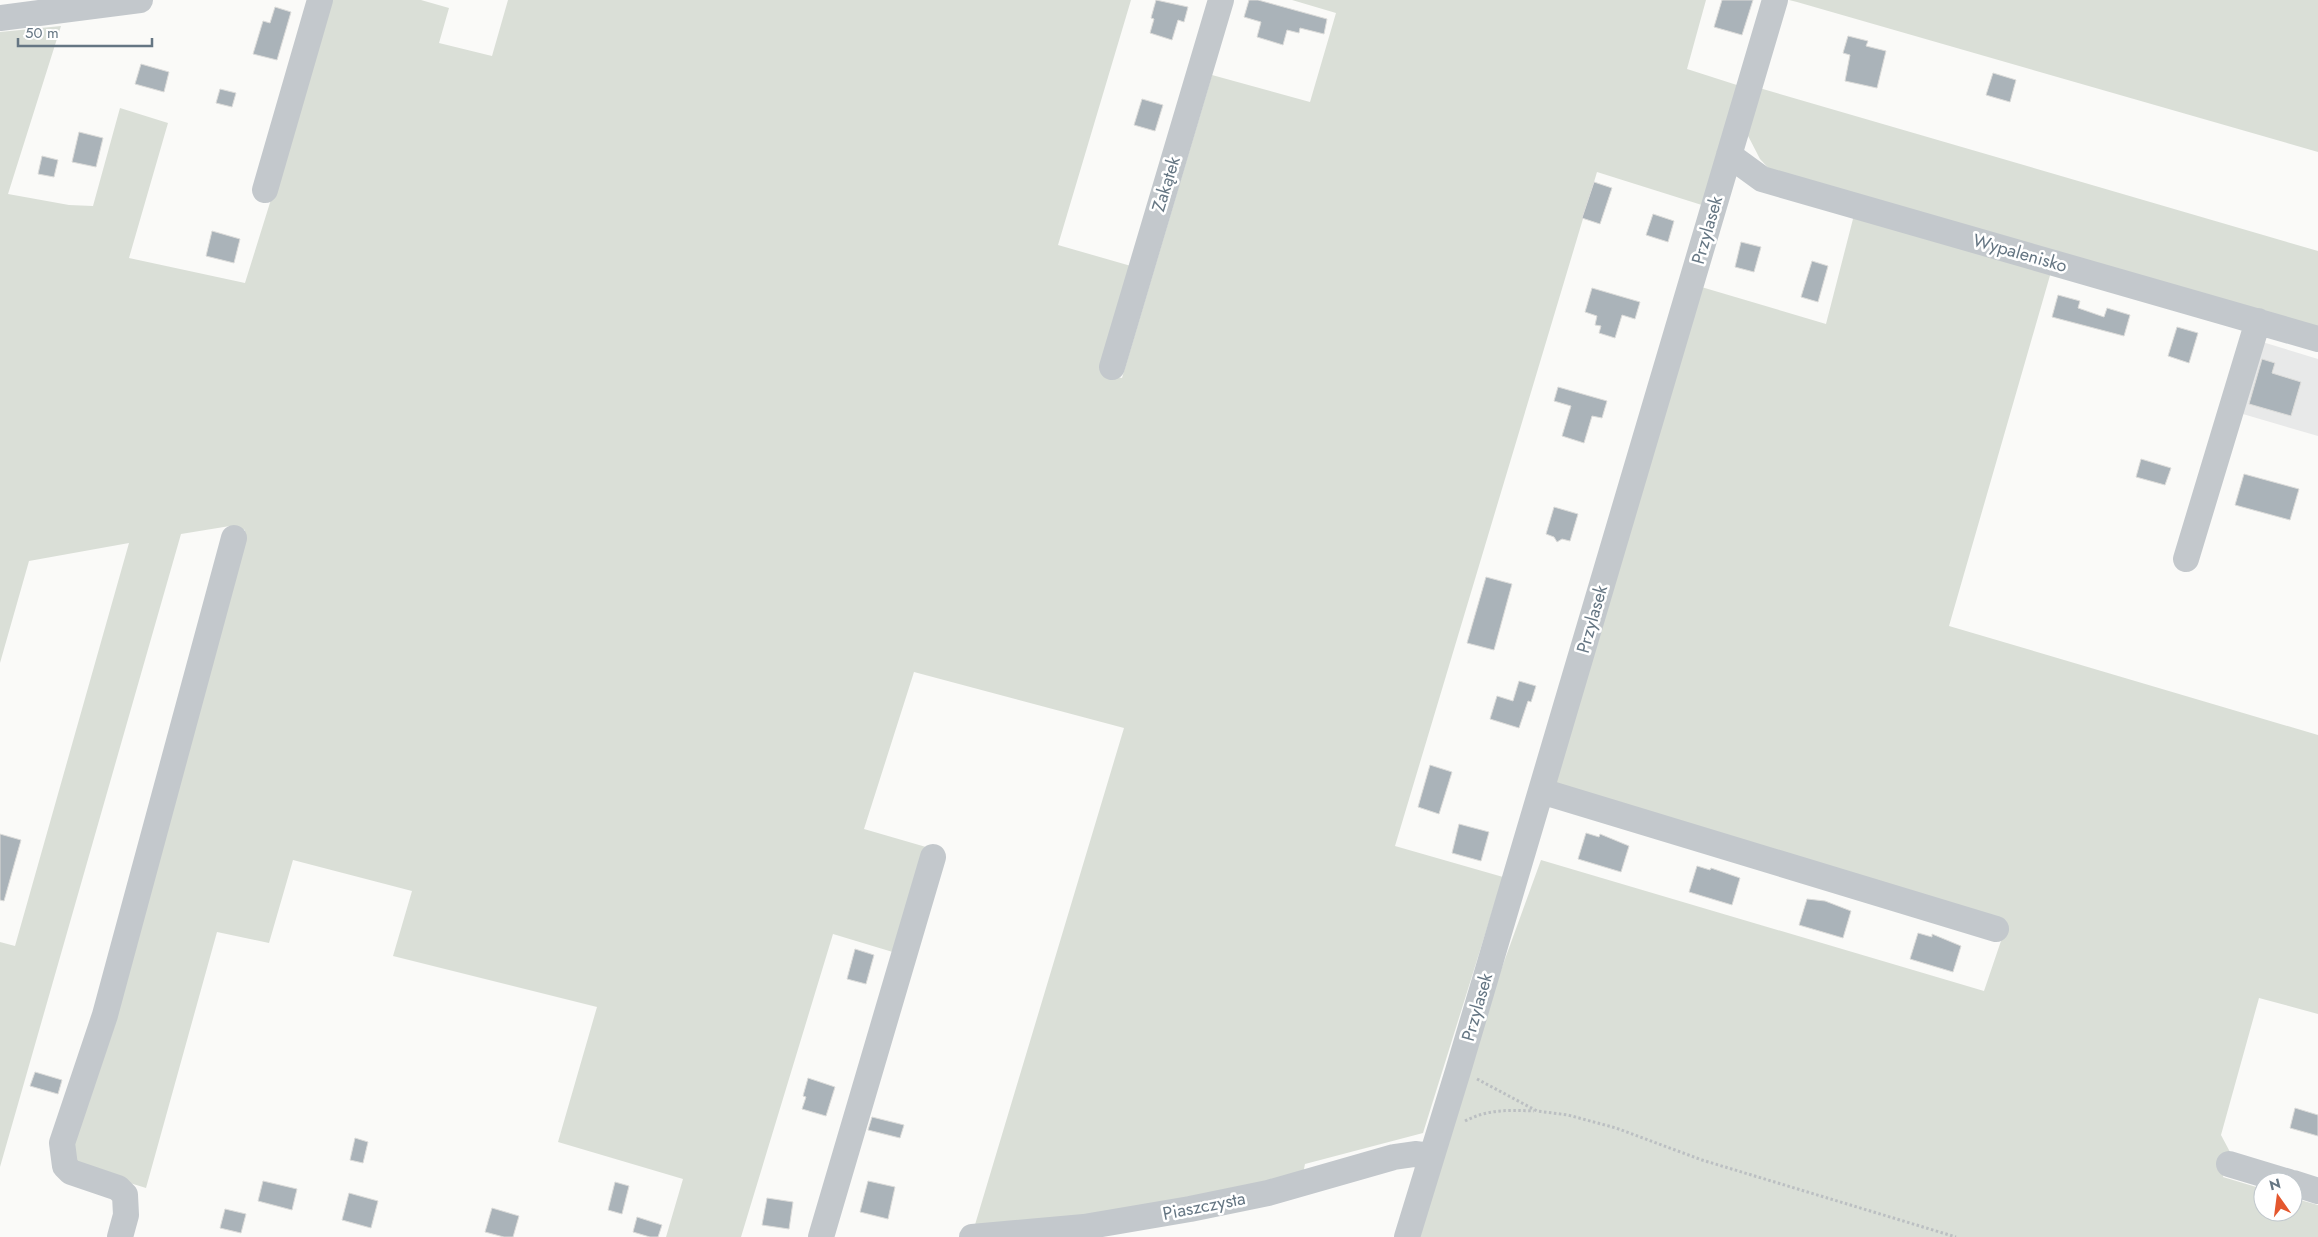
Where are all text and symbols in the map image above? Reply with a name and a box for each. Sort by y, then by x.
scale bar [18,15,151,47]
text: 50 m [25,22,59,44]
street label: Zakątek [1145,153,1187,215]
street label: Przylasek [1685,193,1729,267]
street label: Wypalenisko [1970,227,2070,279]
street label: Przylasek [1570,582,1614,656]
street label: Przylasek [1455,970,1499,1044]
north arrow [2253,1172,2303,1222]
text: N [2267,1173,2283,1195]
street label: Piaszczysta [1160,1185,1248,1227]

